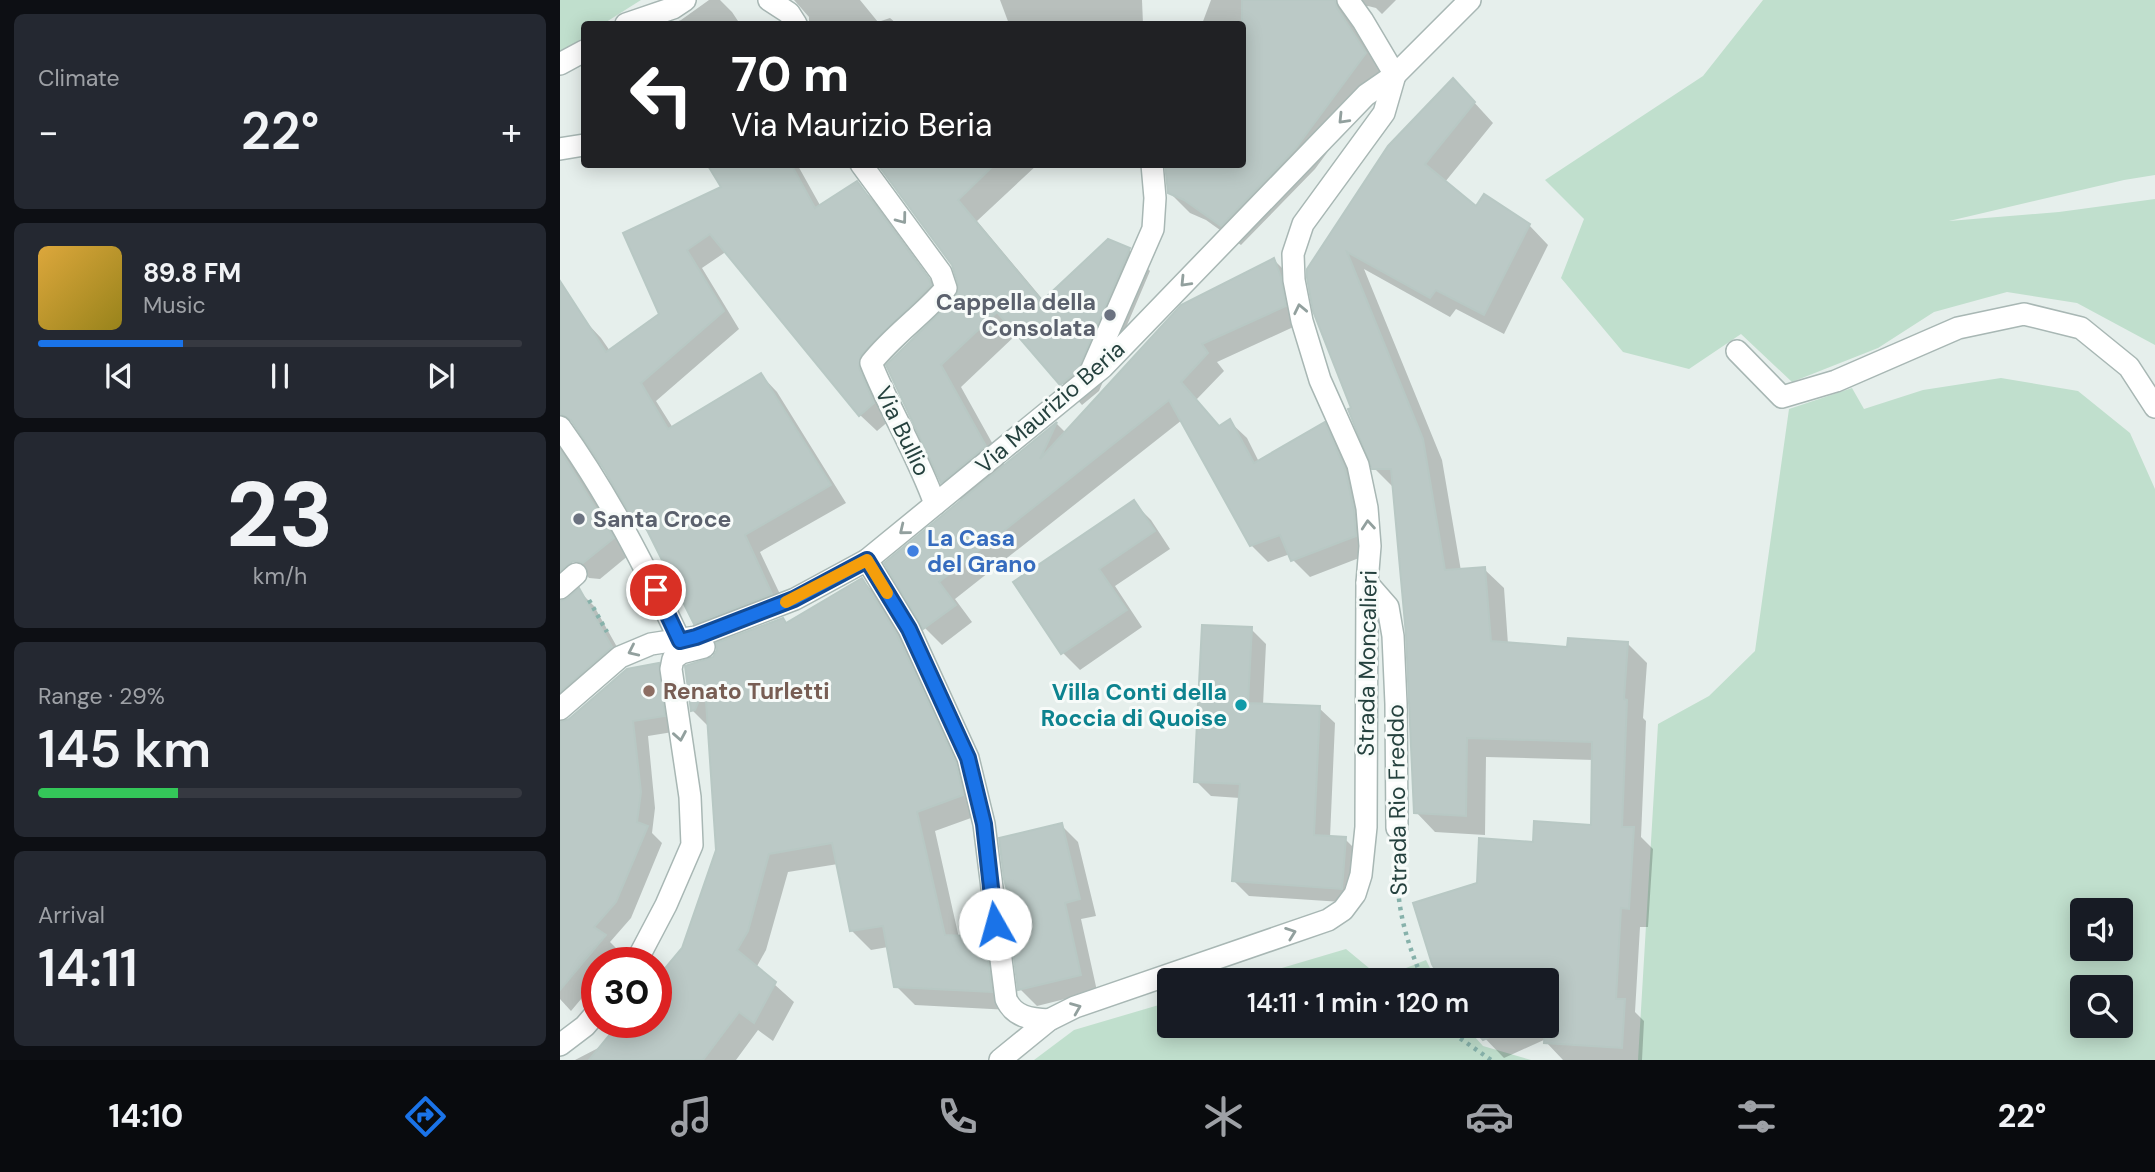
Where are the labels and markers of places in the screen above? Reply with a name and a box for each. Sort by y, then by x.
place label: Cappella della Consolata [936,287,1096,343]
marker: Cappella della Consolata [1102,307,1118,323]
place label: Santa Croce [593,504,731,534]
marker: Santa Croce [571,511,587,527]
place label: La Casa del Grano [927,523,1036,579]
marker: La Casa del Grano [905,543,921,559]
pin [626,560,686,620]
place label: Renato Turletti [663,676,830,706]
place label: Villa Conti della Roccia di Quoise [1041,677,1227,733]
marker: Renato Turletti [641,683,657,699]
marker: Villa Conti della Roccia di Quoise [1233,697,1249,713]

